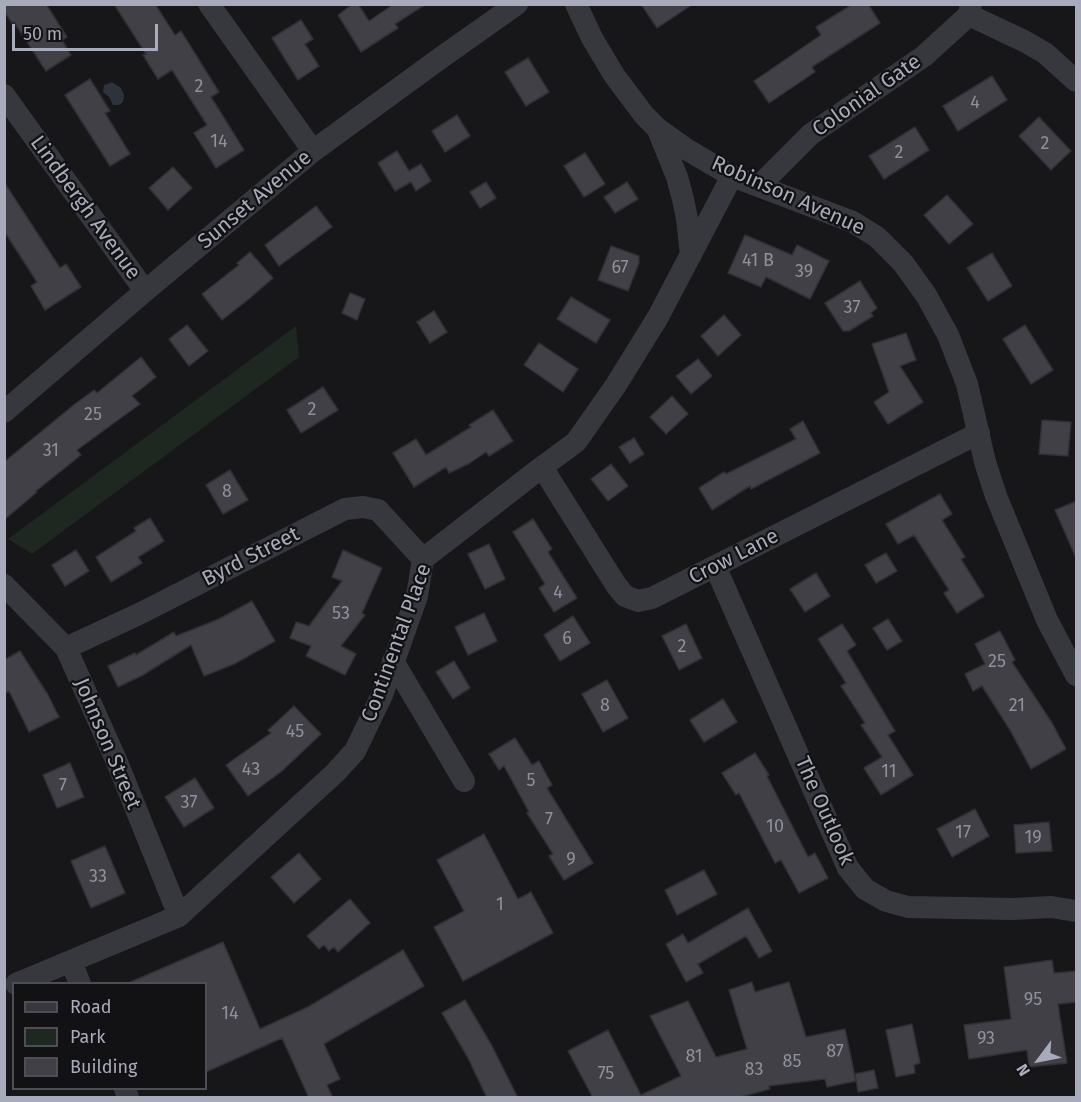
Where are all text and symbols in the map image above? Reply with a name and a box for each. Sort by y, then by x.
scale bar [15,12,160,50]
text: 50 m [23,23,62,45]
street label: Colonial Gate [808,49,926,143]
house number: 2 [195,76,203,98]
house number: 4 [970,92,980,114]
street label: Lindbergh Avenue [24,131,146,285]
house number: 14 [210,131,228,153]
house number: 2 [1041,133,1049,155]
house number: 2 [895,142,903,164]
street label: Sunset Avenue [193,145,317,255]
street label: Robinson Avenue [708,151,868,241]
house number: 41 B [742,250,774,272]
house number: 67 [611,257,629,279]
house number: 39 [795,261,813,283]
house number: 37 [844,297,860,319]
house number: 2 [308,399,316,421]
house number: 25 [84,404,102,426]
house number: 31 [43,440,59,462]
house number: 8 [222,481,232,503]
street label: Byrd Street [198,522,304,592]
street label: Crow Lane [685,524,783,590]
street label: Continental Place [357,561,437,725]
house number: 4 [553,582,563,604]
house number: 53 [332,603,350,625]
house number: 6 [562,628,572,650]
house number: 2 [678,636,686,658]
house number: 25 [988,651,1006,673]
street label: Johnson Street [68,675,146,813]
house number: 8 [600,695,610,717]
house number: 21 [1009,695,1025,717]
house number: 45 [286,721,304,743]
street label: The Outlook [789,753,859,869]
house number: 43 [242,759,260,781]
house number: 11 [881,761,897,783]
house number: 5 [526,770,536,792]
house number: 7 [59,775,67,797]
house number: 37 [181,792,197,814]
house number: 7 [545,809,553,831]
house number: 10 [766,816,784,838]
house number: 17 [955,822,971,844]
house number: 19 [1024,827,1042,849]
house number: 9 [566,849,576,871]
house number: 33 [89,866,107,888]
house number: 1 [496,894,504,916]
legend [12,982,207,1090]
house number: 95 [1024,989,1042,1011]
text: Road [70,996,112,1018]
house number: 14 [221,1003,239,1025]
text: Park [70,1026,105,1048]
house number: 93 [977,1028,995,1050]
north arrow [1009,1030,1069,1090]
house number: 87 [826,1041,844,1063]
house number: 81 [685,1046,703,1068]
house number: 85 [783,1051,801,1073]
text: Building [70,1056,137,1078]
house number: 83 [745,1059,763,1081]
text: N [1012,1060,1034,1079]
house number: 75 [598,1063,614,1085]

